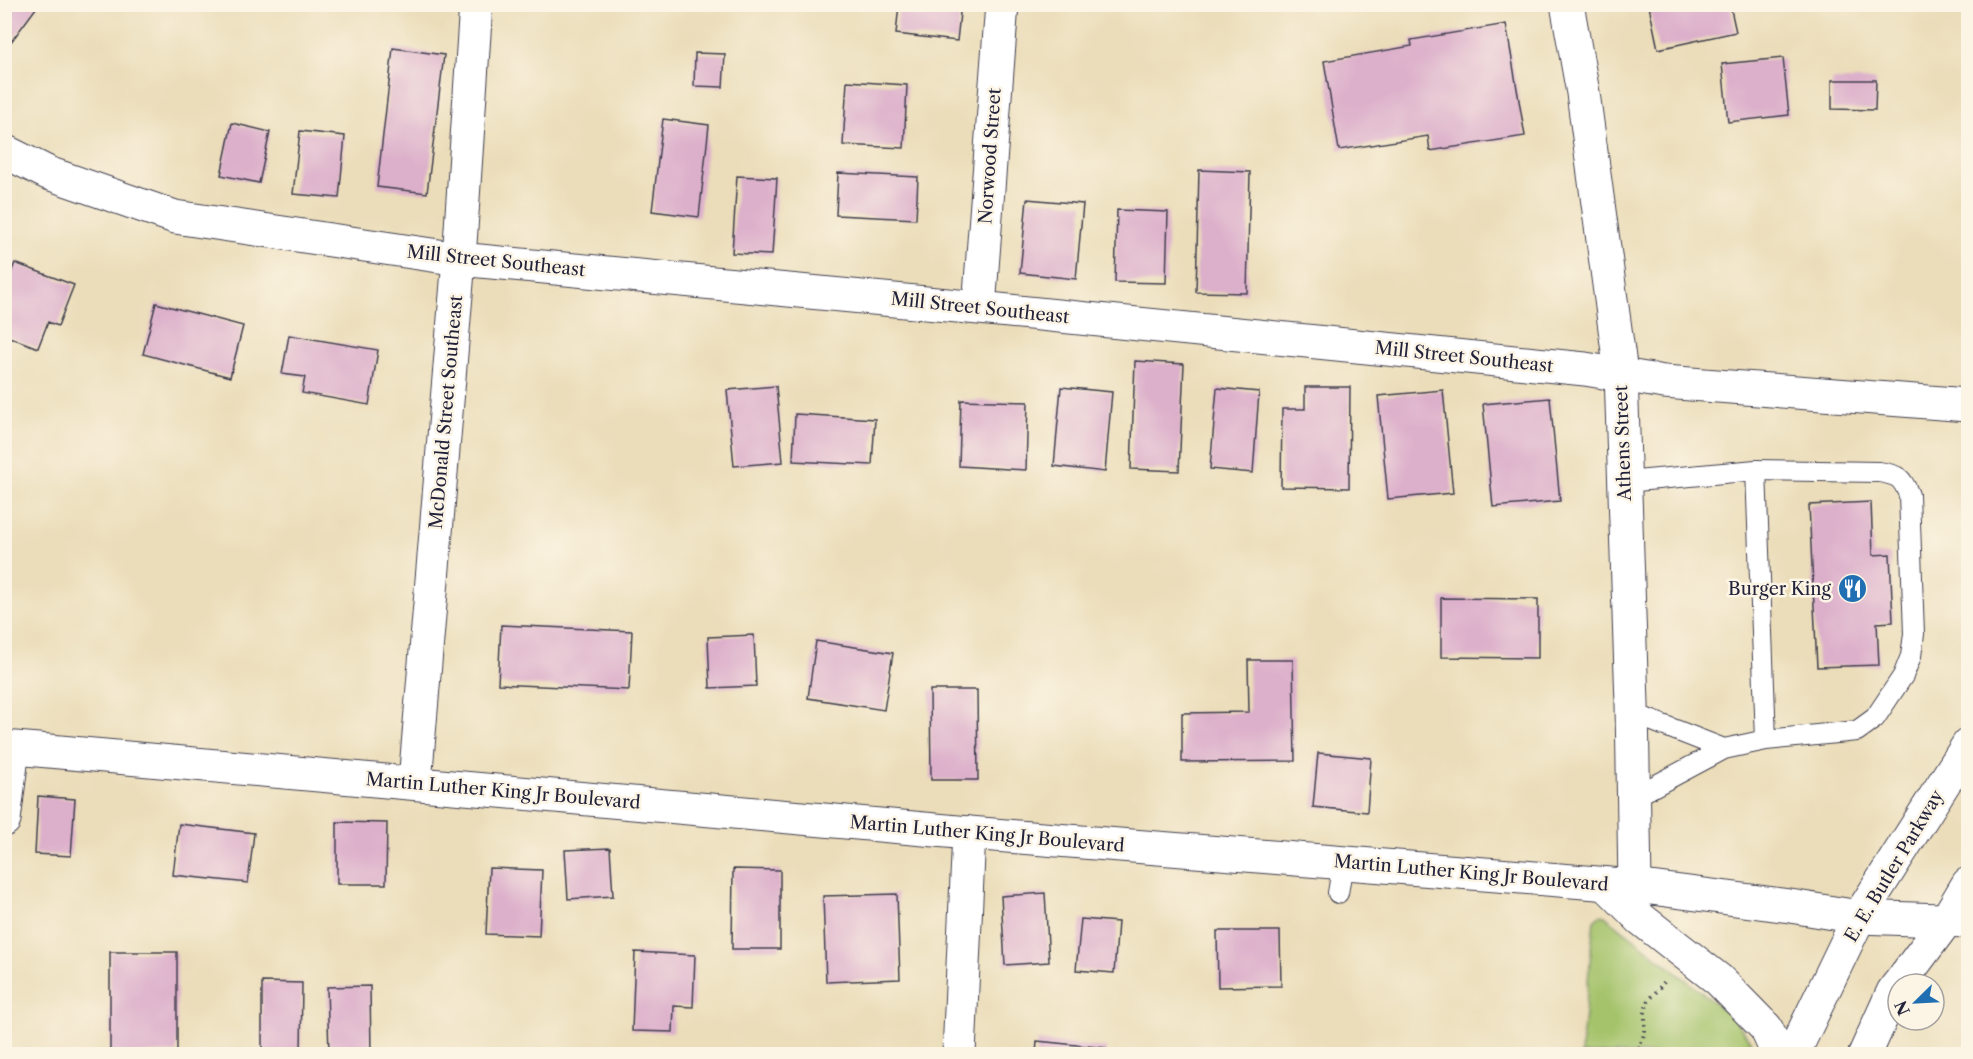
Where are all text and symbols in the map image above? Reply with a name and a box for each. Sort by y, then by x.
street label: Norwood Street [974,87,1006,225]
street label: Mill Street Southeast [406,241,587,281]
street label: Mill Street Southeast [890,288,1071,328]
street label: McDonald Street Southeast [425,294,467,530]
street label: Mill Street Southeast [1374,337,1555,377]
street label: Athens Street [1610,384,1636,502]
restaurant icon: Burger King [1836,573,1868,605]
place label: Burger King [1728,578,1831,600]
street label: Martin Luther King Jr Boulevard [365,768,641,814]
street label: E. E. Butler Parkway [1840,785,1949,946]
street label: Martin Luther King Jr Boulevard [849,811,1125,857]
street label: Martin Luther King Jr Boulevard [1333,850,1609,896]
north arrow [1886,972,1946,1032]
text: N [1890,998,1914,1019]

